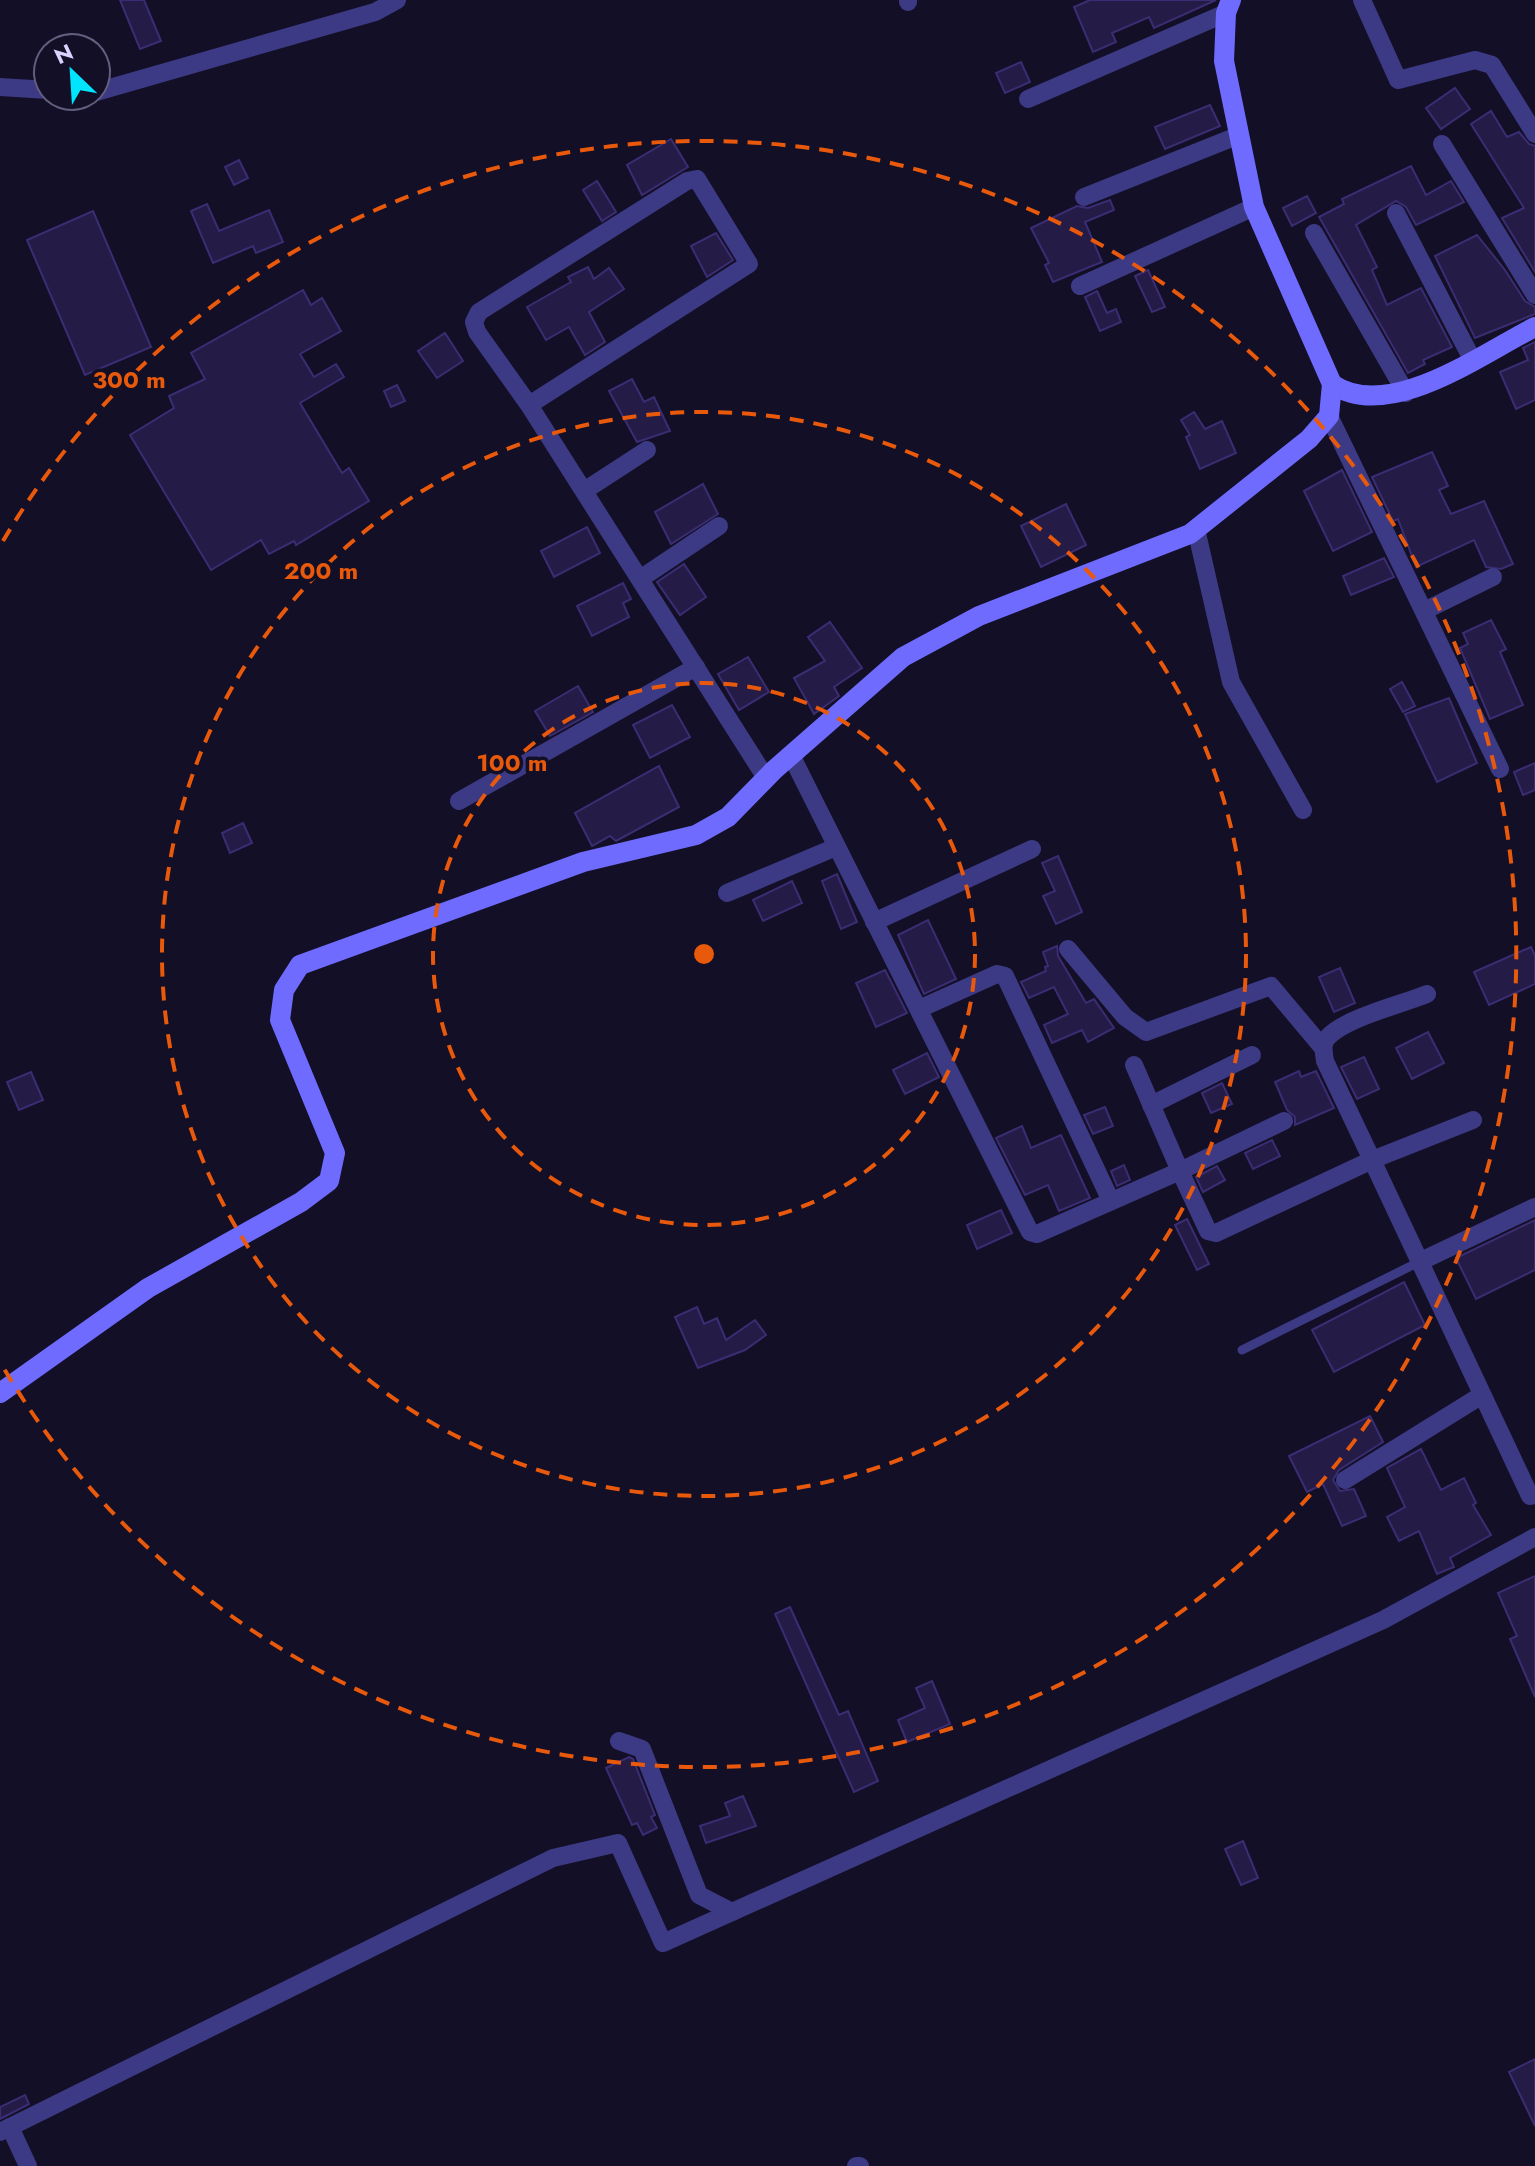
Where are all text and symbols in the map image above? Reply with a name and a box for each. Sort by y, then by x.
north arrow [32,32,112,112]
text: N [49,36,78,72]
text: 300 m [92,362,166,397]
text: 200 m [284,553,358,588]
text: 100 m [477,745,547,780]
centre of rings [690,940,718,968]

